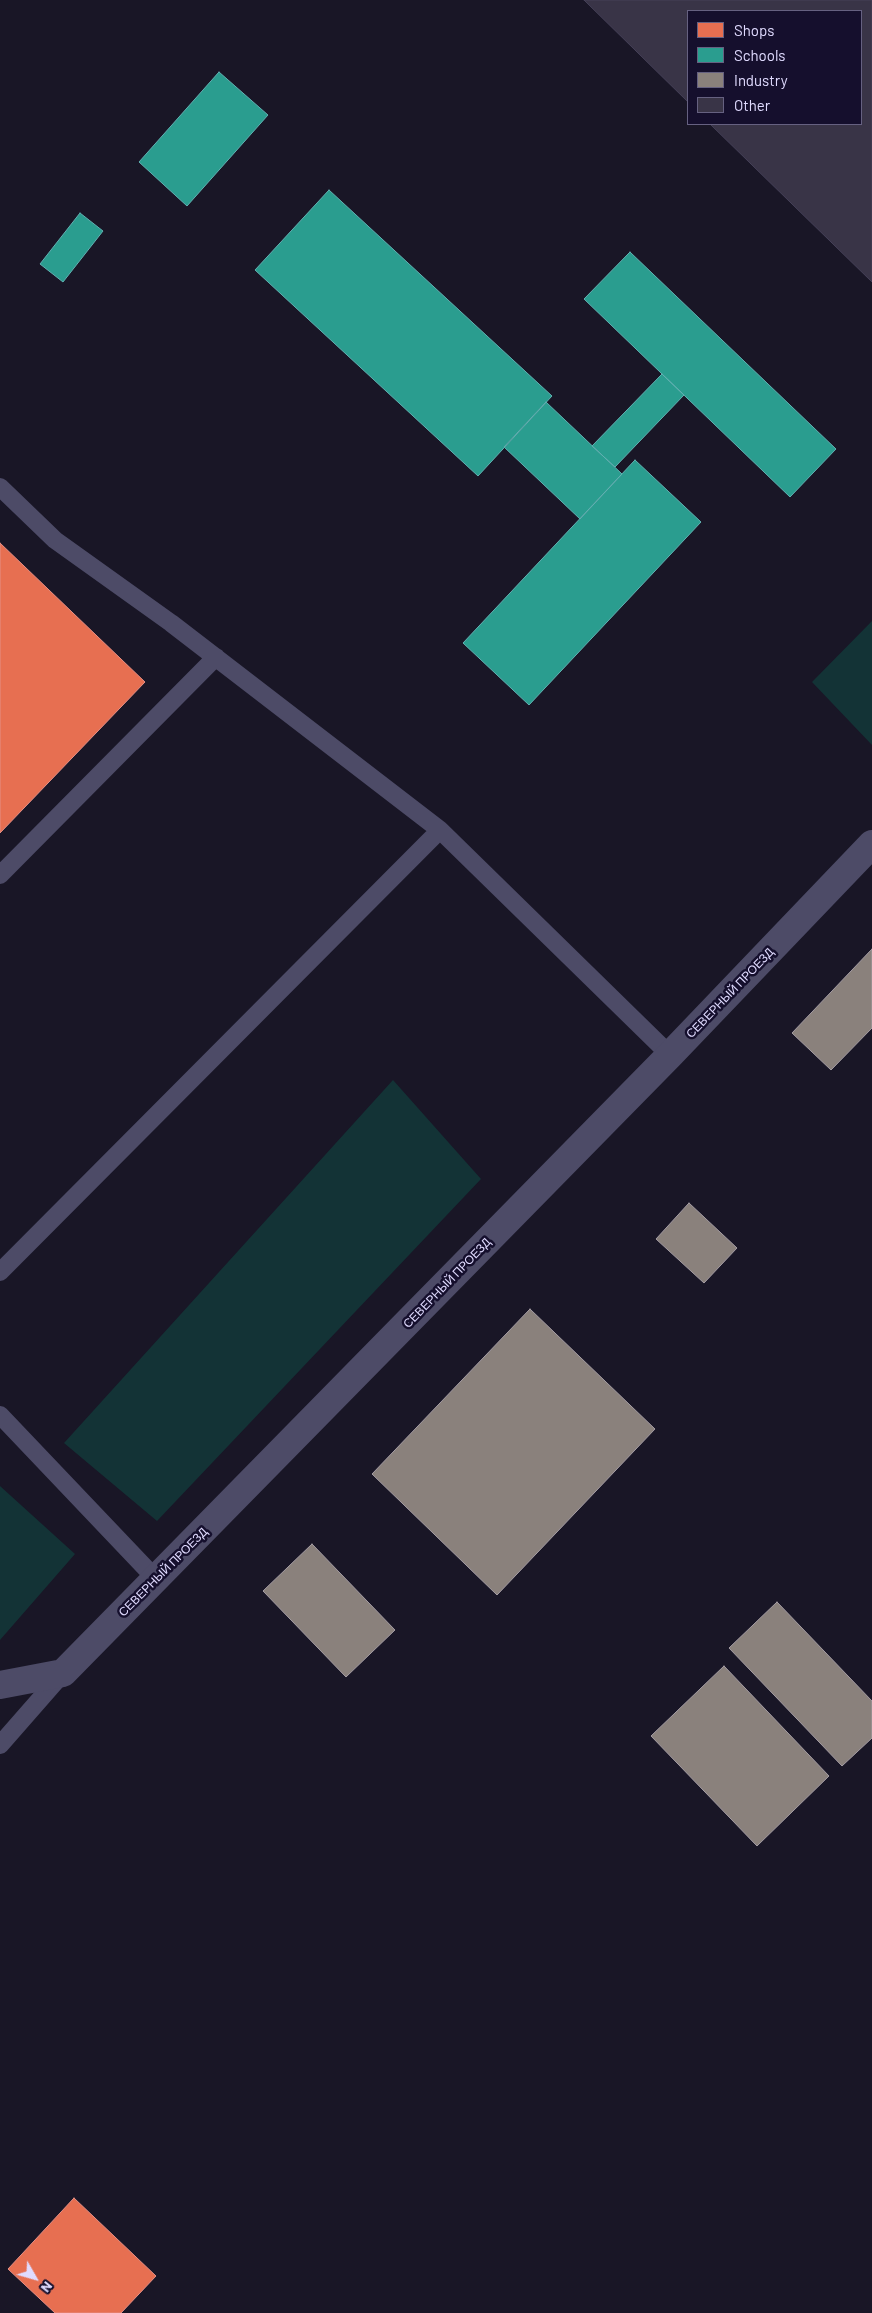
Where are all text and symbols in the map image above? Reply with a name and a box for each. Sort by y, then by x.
legend [687,10,862,125]
text: Shops [734,21,774,39]
text: Schools [734,46,786,64]
text: Industry [734,71,788,89]
text: Other [734,96,770,114]
street label: СЕВЕРНЫЙ ПРОЕЗД [683,945,777,1041]
street label: СЕВЕРНЫЙ ПРОЕЗД [400,1235,494,1331]
street label: СЕВЕРНЫЙ ПРОЕЗД [116,1525,210,1619]
north arrow [10,2253,60,2303]
text: N [38,2279,57,2296]

